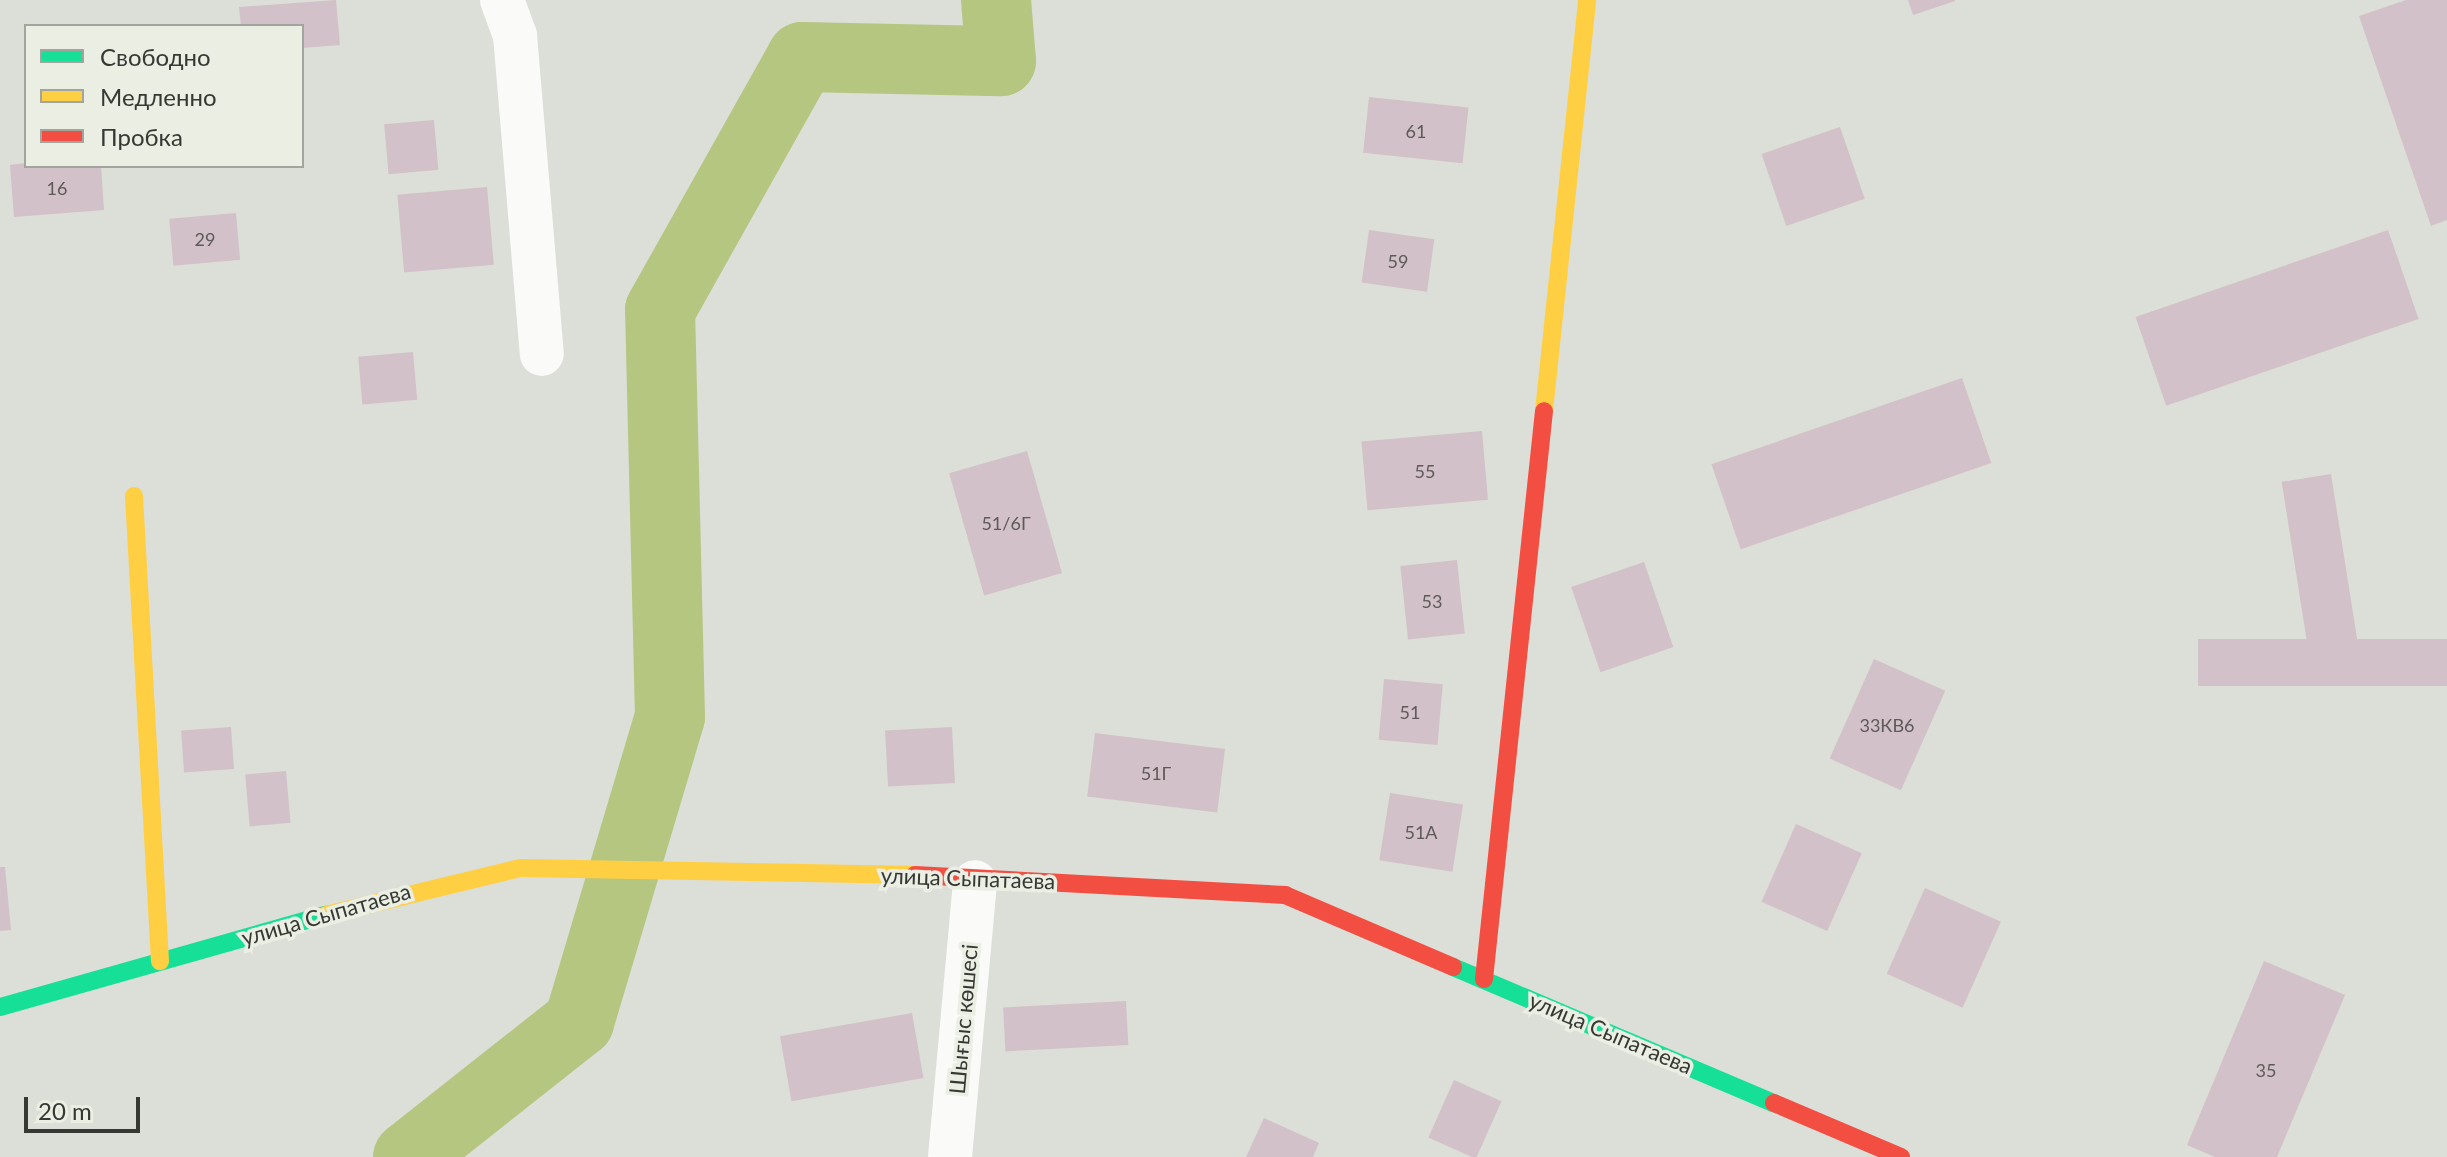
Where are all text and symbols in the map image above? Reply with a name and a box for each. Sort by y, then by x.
legend [24,24,304,168]
text: Свободно [100,42,211,71]
text: Медленно [100,82,217,111]
house number: 61 [1406,120,1426,142]
text: Пробка [100,122,183,151]
house number: 16 [47,177,67,199]
house number: 29 [195,228,215,250]
house number: 59 [1388,250,1408,272]
house number: 55 [1415,460,1435,482]
house number: 51/6Г [981,512,1031,534]
house number: 53 [1422,590,1442,612]
house number: 51 [1400,701,1420,723]
house number: 33КВ6 [1859,714,1915,736]
house number: 51Г [1141,762,1171,784]
house number: 51А [1404,821,1438,843]
street label: улица Сыпатаева [880,862,1056,894]
street label: улица Сыпатаева [238,877,414,951]
street label: Шығыс көшесі [943,943,983,1095]
street label: улица Сыпатаева [1525,987,1697,1079]
house number: 35 [2256,1059,2276,1081]
scale bar [28,1081,144,1131]
text: 20 m [38,1096,92,1125]

